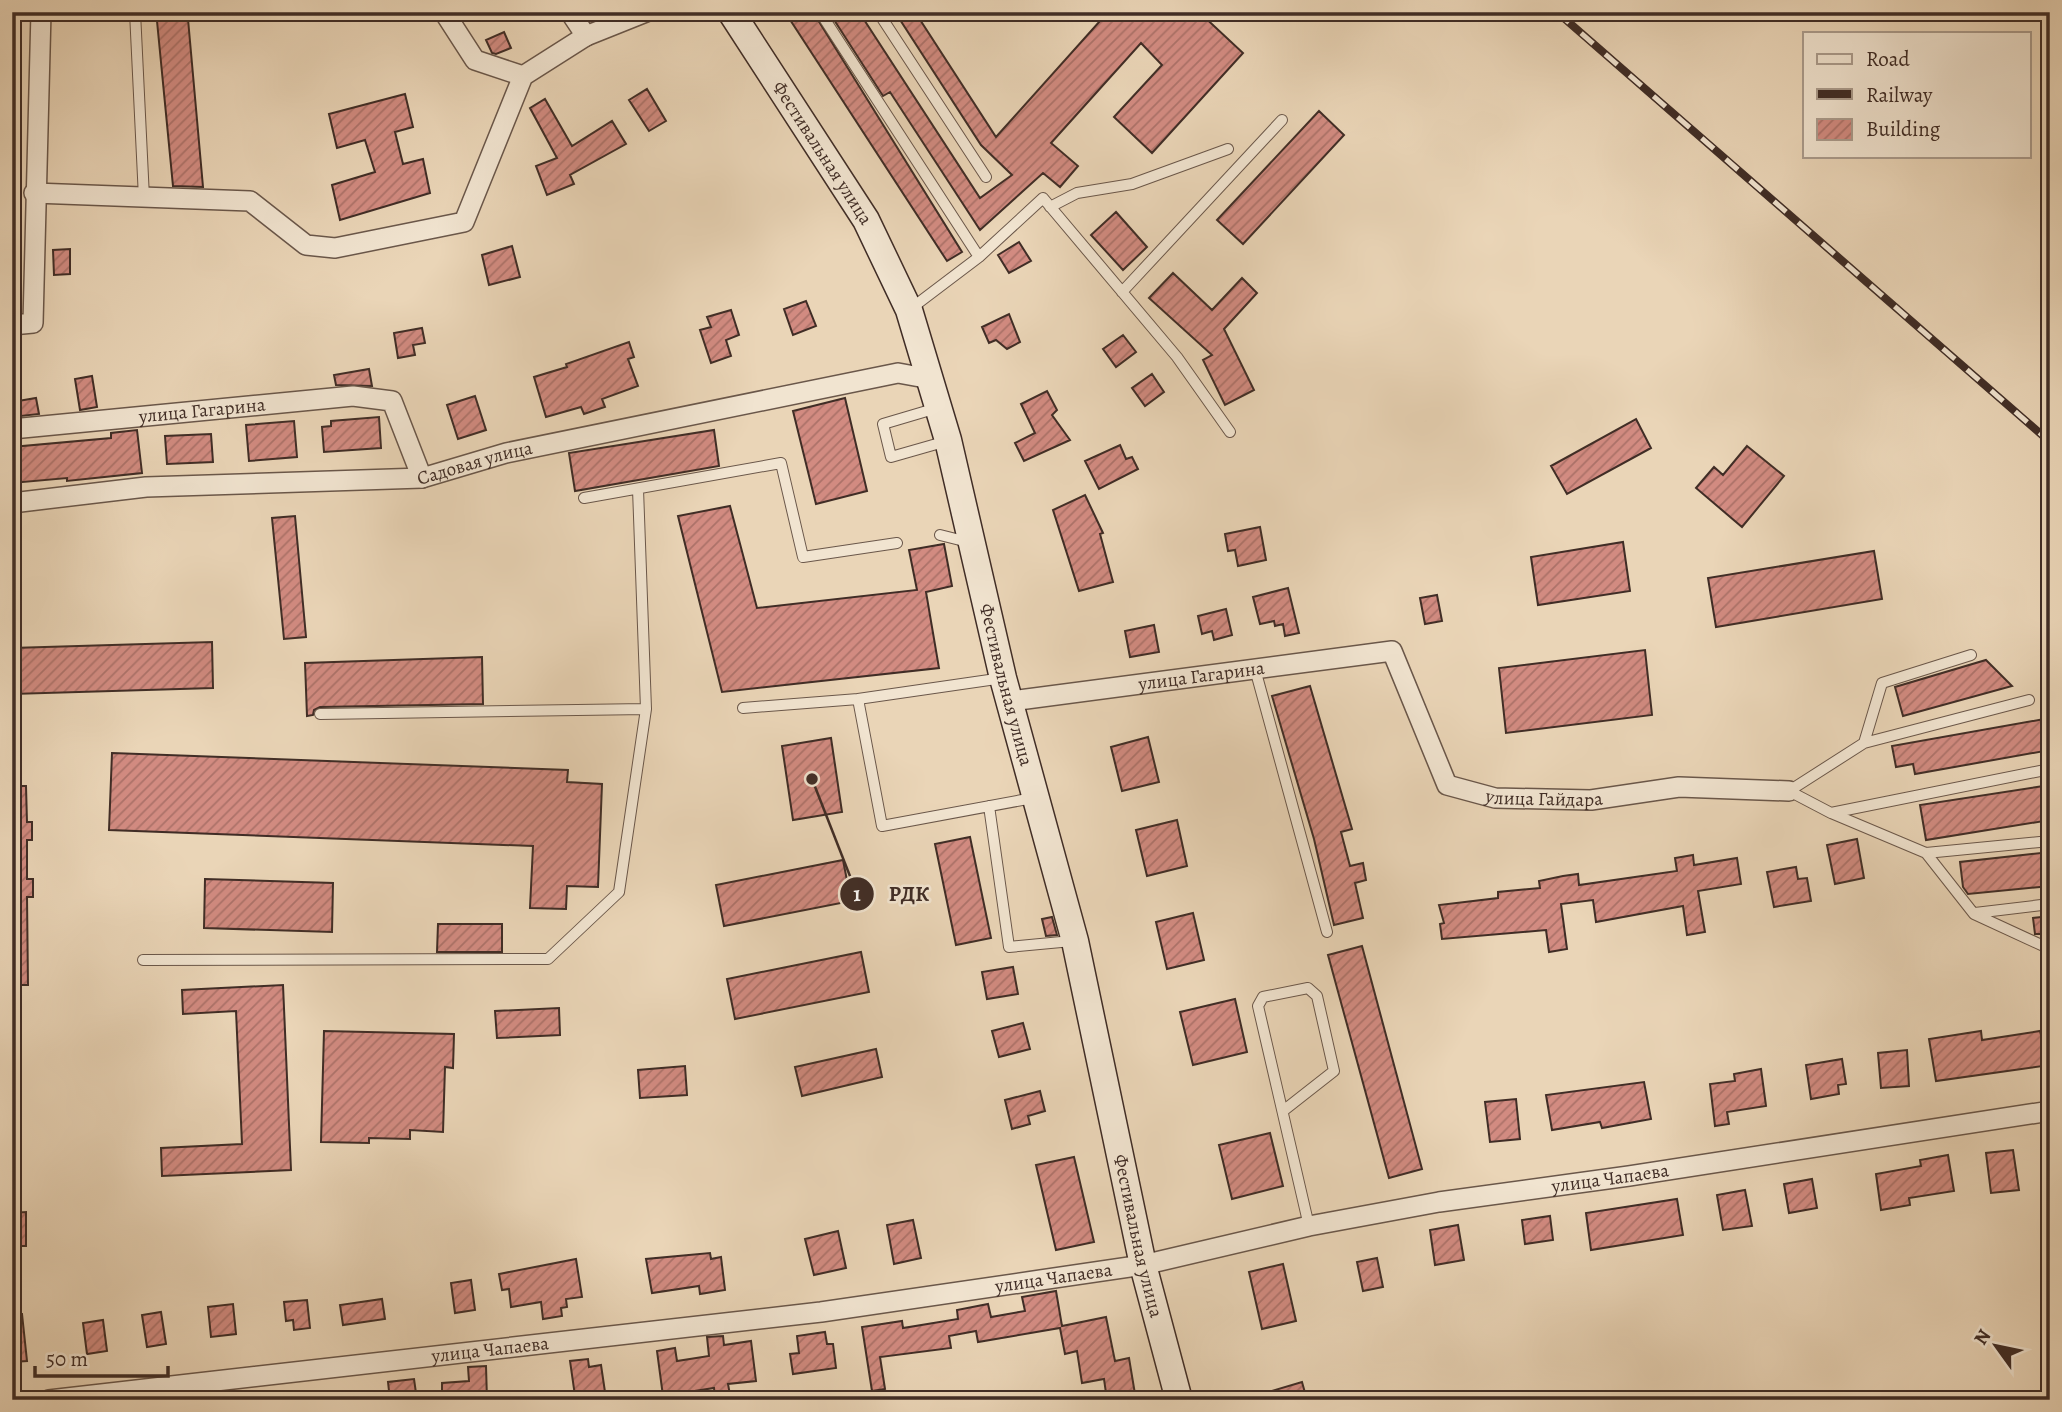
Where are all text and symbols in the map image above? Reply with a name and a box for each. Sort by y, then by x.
legend [1803,32,2030,158]
text: Road [1866,45,1910,73]
street label: Фестивальная улица [766,76,879,230]
text: Railway [1866,81,1933,109]
text: Building [1866,115,1941,143]
street label: улица Гагарина [137,392,267,430]
street label: Садовая улица [414,435,535,492]
street label: Фестивальная улица [973,601,1040,769]
street label: улица Гагарина [1136,655,1266,697]
street label: улица Гайдара [1481,783,1605,813]
callout: РДК [840,873,943,915]
text: 1 [853,880,861,908]
text: РДК [889,880,929,908]
street label: Фестивальная улица [1107,1152,1170,1321]
street label: улица Чапаева [1549,1157,1671,1200]
street label: улица Чапаева [992,1257,1114,1300]
north arrow [1960,1310,2030,1380]
text: N [1968,1324,1997,1350]
street label: улица Чапаева [429,1330,551,1369]
scale bar [35,1335,168,1379]
text: 50 m [46,1345,88,1373]

